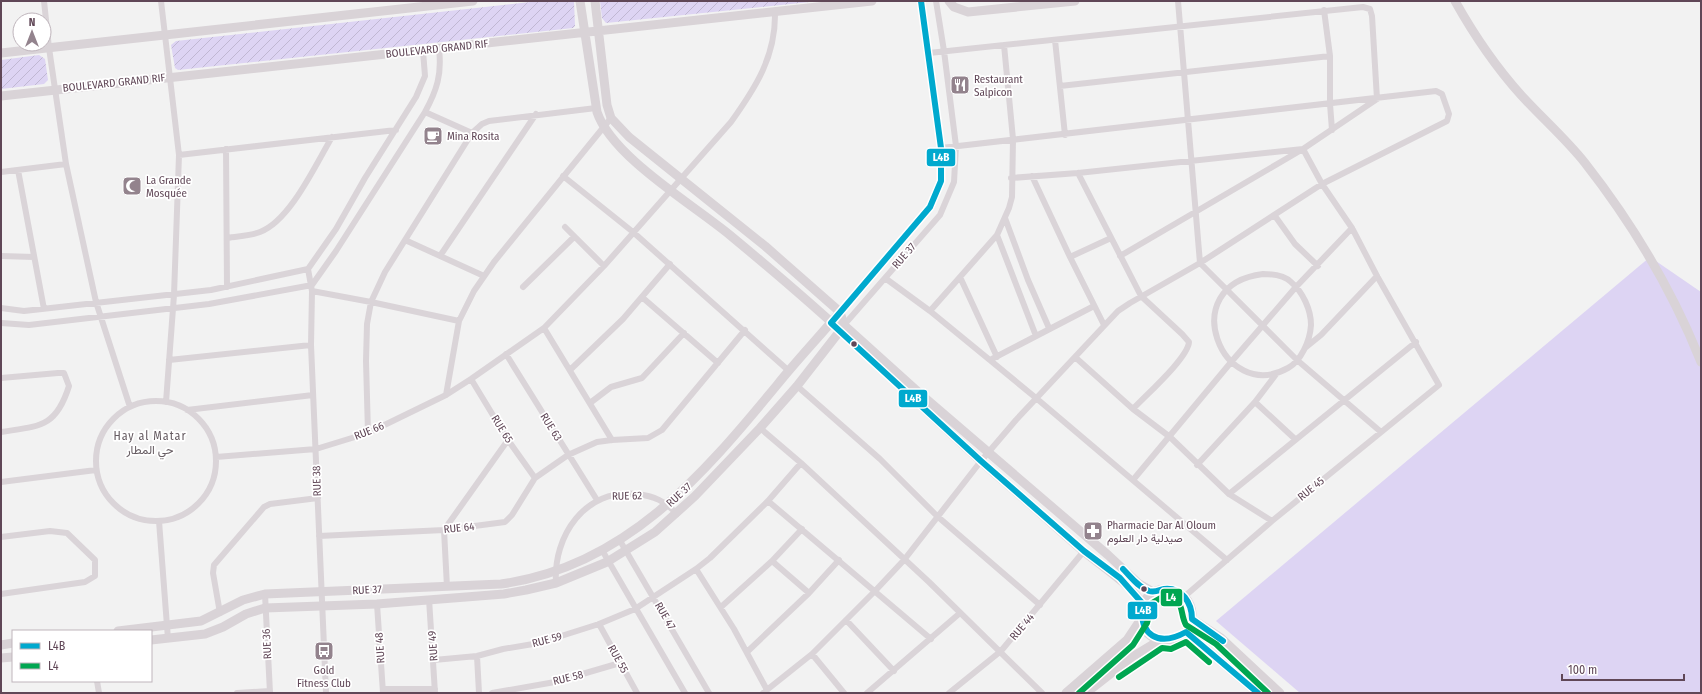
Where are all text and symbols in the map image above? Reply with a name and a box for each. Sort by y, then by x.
north arrow [12,12,52,52]
text: N [29,16,35,29]
street label: BOULEVARD GRAND RIF [385,37,489,61]
street label: BOULEVARD GRAND RIF [62,71,166,95]
place label: Restaurant Salpicon [974,73,1023,99]
restaurant icon: Restaurant Salpicon [949,74,971,96]
cafe icon: Mina Rosita [422,125,444,147]
place label: Mina Rosita [447,130,499,143]
line badge: L4B [926,148,956,167]
text: L4B [933,151,949,164]
place label: La Grande Mosquée [146,174,191,200]
mosque icon: La Grande Mosquée [121,175,143,197]
street label: RUE 37 [889,240,919,271]
unlabelled marker [849,339,859,349]
line badge: L4B [898,389,928,408]
text: L4B [905,392,921,405]
street label: RUE 63 [537,411,565,443]
street label: RUE 65 [488,413,516,445]
street label: RUE 66 [352,419,386,443]
district label: Hay al Matar حي المطار [113,429,187,460]
street label: RUE 38 [310,465,324,497]
street label: RUE 45 [1295,474,1327,504]
street label: RUE 37 [664,480,695,510]
street label: RUE 62 [612,489,642,503]
place label: Pharmacie Dar Al Oloum صيدلية دار العلوم [1107,519,1216,546]
street label: RUE 64 [443,520,476,536]
pharmacy icon: Pharmacie Dar Al Oloum صيدلية دار العلوم [1082,520,1104,542]
street label: RUE 37 [352,583,383,597]
unlabelled marker [1139,584,1149,594]
line badge: L4 [1160,588,1183,607]
text: L4 [1166,591,1177,604]
street label: RUE 47 [652,600,678,633]
line badge: L4B [1127,601,1158,620]
text: L4B [1135,604,1151,617]
street label: RUE 44 [1007,611,1037,643]
street label: RUE 36 [260,628,274,660]
legend [12,630,152,682]
street label: RUE 49 [425,630,441,662]
street label: RUE 59 [531,630,563,650]
street label: RUE 48 [372,632,388,664]
text: L4B [48,639,66,653]
bus stop icon: Gold Fitness Club [313,640,335,662]
street label: RUE 55 [605,643,631,675]
scale bar [1562,656,1684,682]
text: L4 [48,659,59,673]
text: 100 m [1568,663,1597,677]
place label: Gold Fitness Club [297,664,351,690]
street label: RUE 58 [552,668,585,688]

